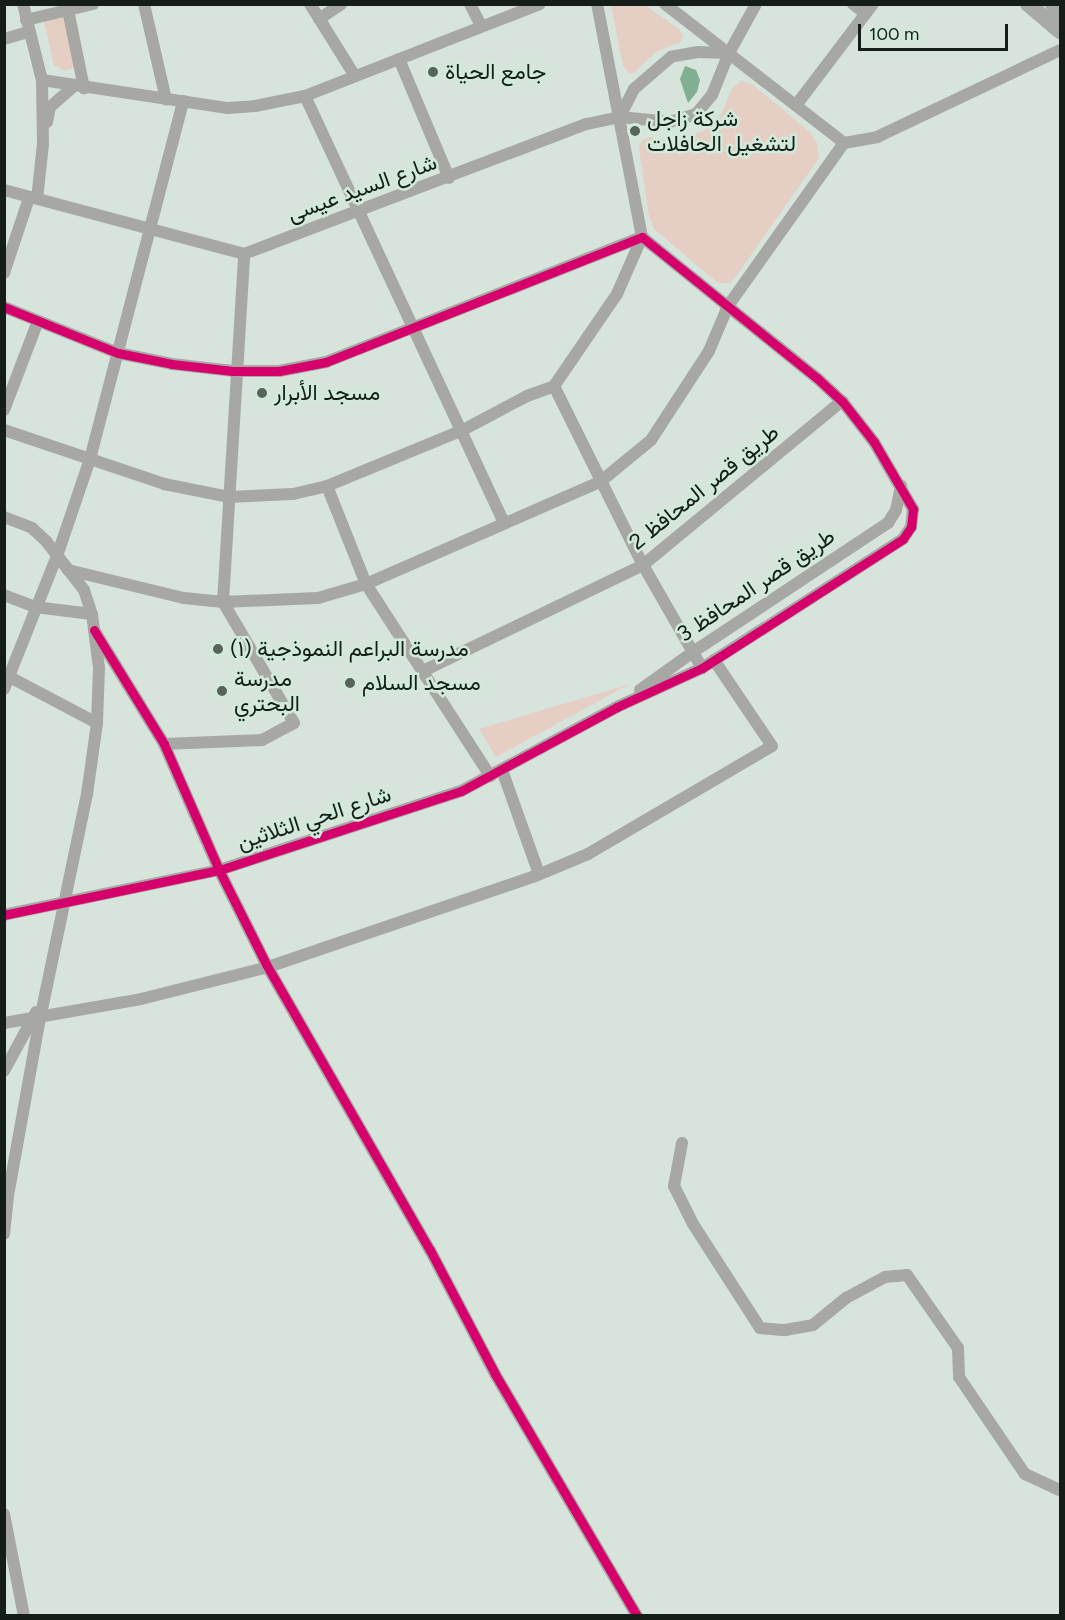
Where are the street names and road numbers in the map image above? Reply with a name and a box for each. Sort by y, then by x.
street label: شارع السيد عيسى [284,149,440,227]
street label: طريق قصر المحافظ 2 [624,419,784,555]
street label: طريق قصر المحافظ 3 [672,523,840,647]
street label: شارع الحي الثلاثين [234,781,394,855]

